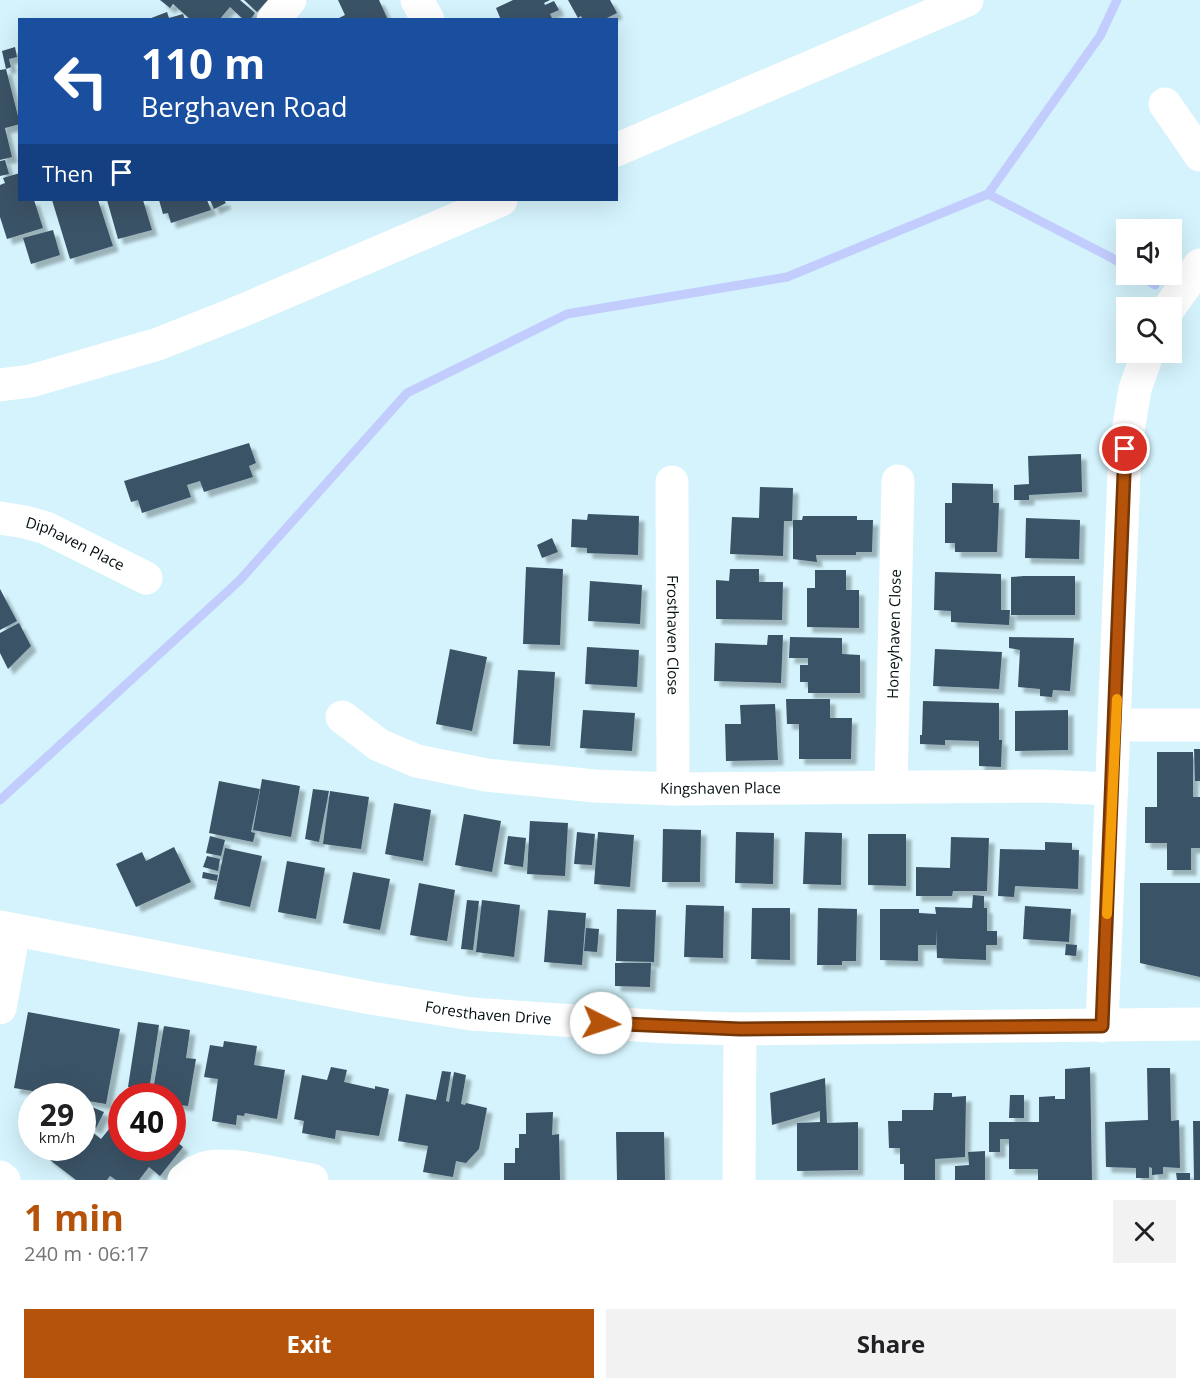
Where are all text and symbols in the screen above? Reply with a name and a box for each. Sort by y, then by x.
text: 110 m [141,34,265,91]
icon: left [42,42,120,120]
text: Berghaven Road [141,88,348,125]
icon: arrive [105,156,138,189]
text: Then [42,158,93,188]
map controls [1116,219,1182,363]
button: sound [1116,219,1182,285]
button: search [1116,297,1182,363]
pin [1099,423,1150,474]
icon: arrive [1108,432,1141,465]
street label: Diphaven Place [24,512,128,575]
street label: Honeyhaven Close [882,569,905,699]
street label: Frosthaven Close [663,575,684,695]
street label: Kingshaven Place [660,777,781,798]
position arrow [569,991,633,1055]
street label: Foresthaven Drive [424,996,552,1028]
speed limit sign: 40 [108,1083,186,1161]
text: 29 [40,1094,74,1135]
text: km/h [39,1127,75,1147]
text: 1 min [24,1193,124,1242]
button: close [1113,1200,1176,1263]
text: 240 m · 06:17 [24,1240,149,1267]
button: Exit [24,1309,594,1378]
button: Share [606,1309,1176,1378]

